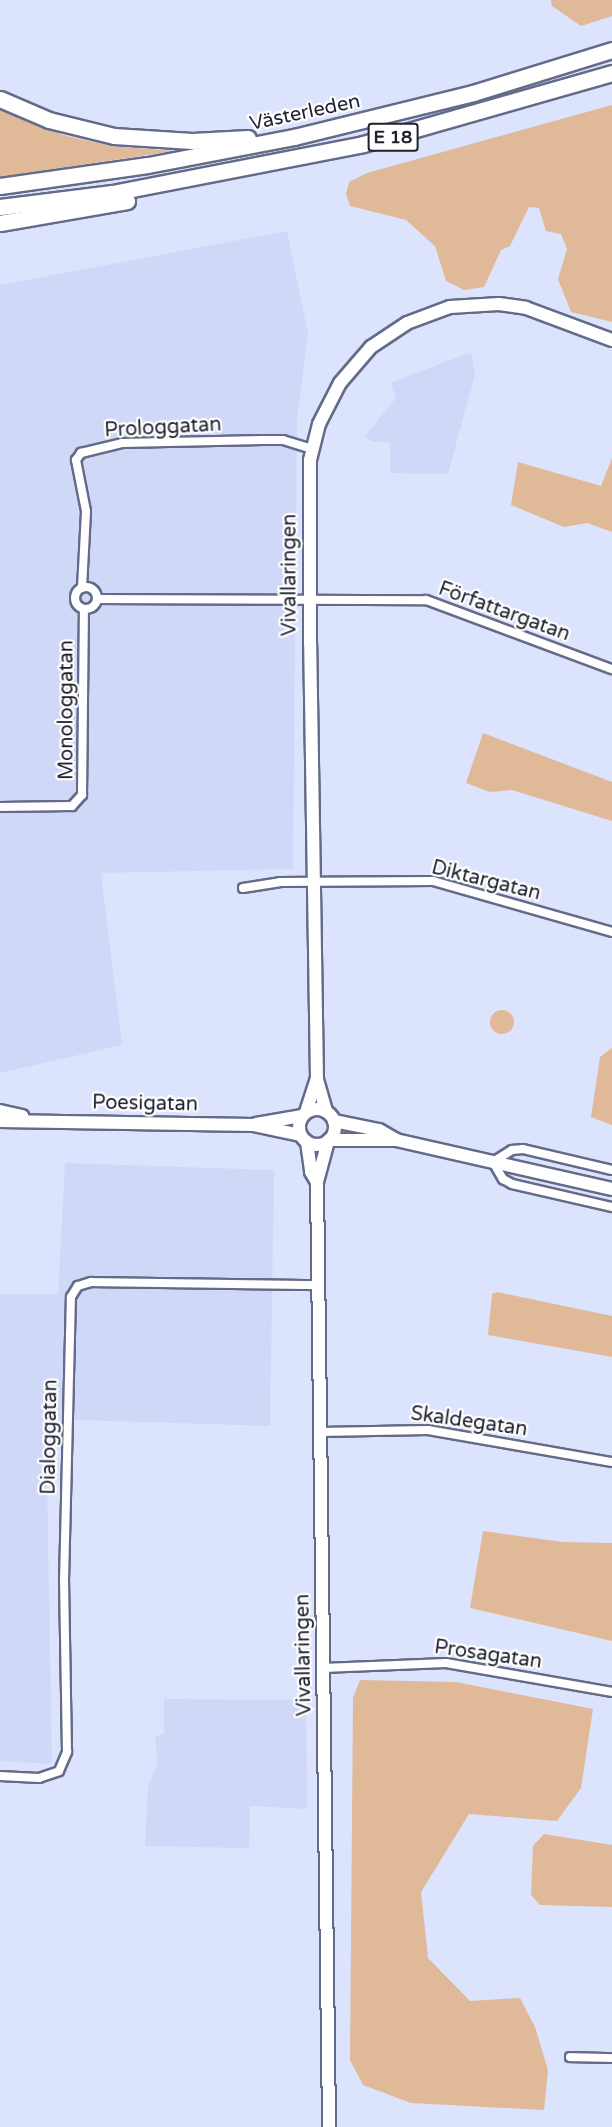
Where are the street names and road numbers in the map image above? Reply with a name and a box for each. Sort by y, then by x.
street label: Västerleden [248,90,362,136]
road number: E 18 [368,122,418,152]
street label: Prologgatan [104,413,222,443]
street label: Vivallaringen [278,514,302,636]
street label: Författargatan [435,577,573,647]
street label: Monologgatan [55,640,79,780]
street label: Diktargatan [429,856,543,906]
street label: Poesigatan [92,1091,198,1117]
street label: Dialoggatan [37,1379,63,1495]
street label: Skaldegatan [409,1402,529,1442]
street label: Vivallaringen [291,1594,317,1716]
street label: Prosagatan [433,1636,543,1674]

